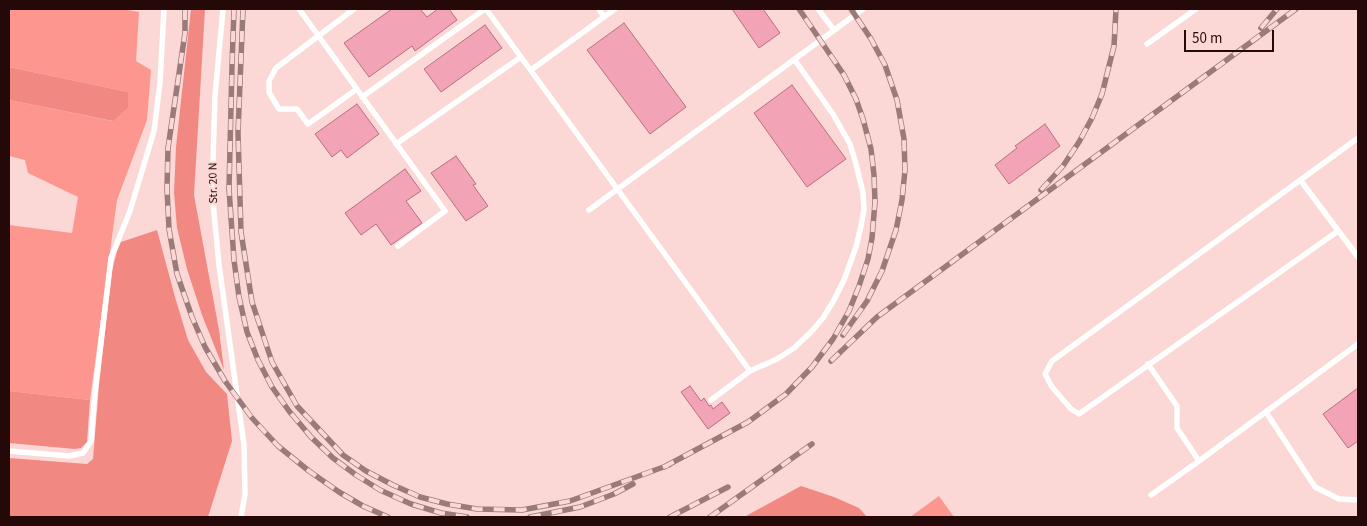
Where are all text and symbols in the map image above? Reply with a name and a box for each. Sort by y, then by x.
scale bar [1187,20,1277,52]
text: 50 m [1192,28,1222,49]
street label: Str. 20 N [206,162,222,204]

